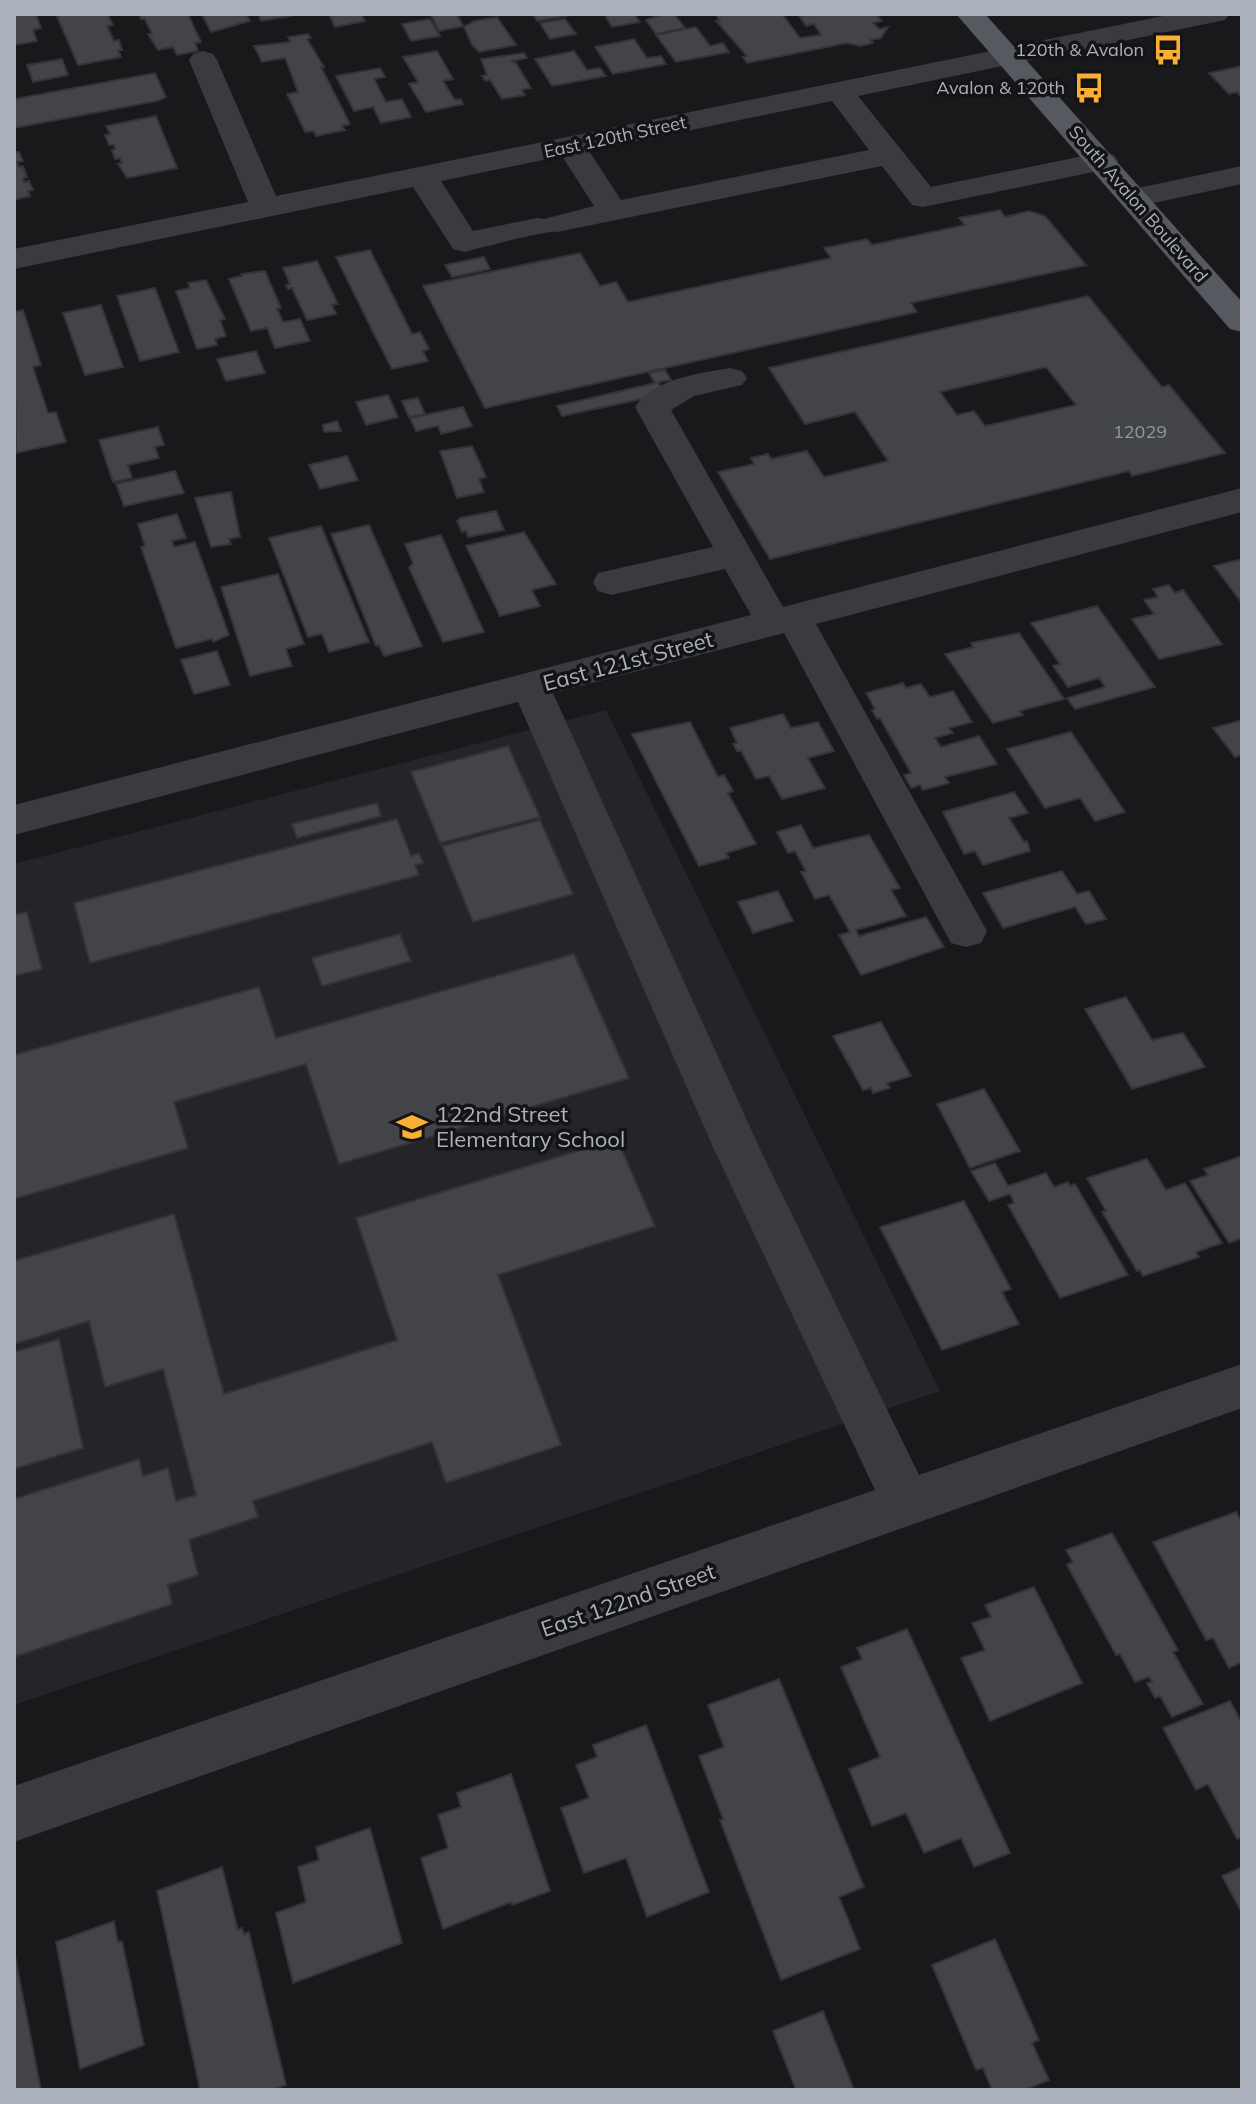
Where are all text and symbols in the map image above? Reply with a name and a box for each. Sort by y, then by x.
bus stop icon: 120th & Avalon [1151,33,1185,67]
place label: 120th & Avalon [1015,38,1144,61]
bus stop icon: Avalon & 120th [1072,71,1106,105]
place label: Avalon & 120th [936,76,1065,99]
street label: East 120th Street [542,110,688,163]
street label: South Avalon Boulevard [1064,120,1213,287]
house number: 12029 [1113,420,1167,443]
street label: East 121st Street [540,625,716,697]
place label: 122nd Street Elementary School [436,1100,625,1153]
school or university icon: 122nd Street Elementary School [395,1110,429,1144]
street label: East 122nd Street [537,1557,719,1643]

